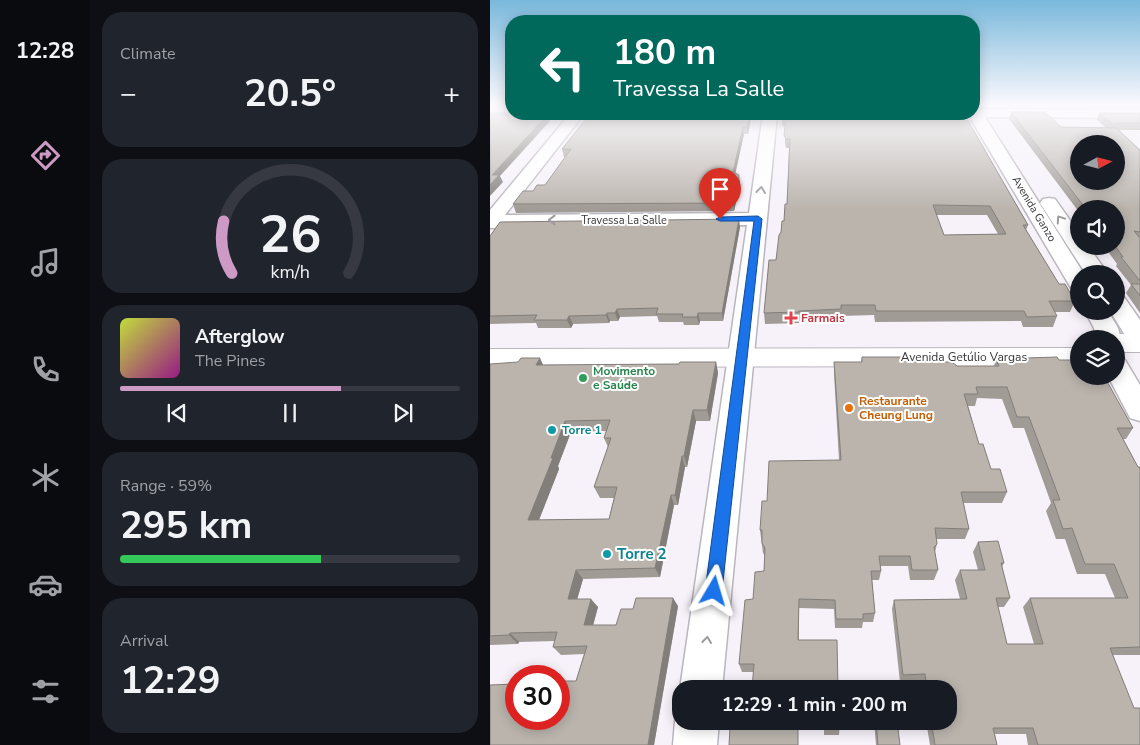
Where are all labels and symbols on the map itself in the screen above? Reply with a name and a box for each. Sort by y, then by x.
north arrow [1070,135,1125,190]
pin [699,168,741,219]
street label: Avenida Ganzo [1008,173,1060,245]
one-way arrow [755,186,766,194]
street label: Travessa La Salle [581,213,667,228]
one-way arrow [548,215,556,225]
one-way arrow [1057,215,1066,225]
place label: Farmais [801,310,845,326]
marker: Farmais [785,312,797,324]
street label: Avenida Getúlio Vargas [901,349,1027,365]
place label: Movimento e Saúde [593,363,655,393]
marker: Movimento e Saúde [577,372,589,384]
place label: Restaurante Cheung Lung [859,393,933,423]
marker: Restaurante Cheung Lung [843,402,855,414]
place label: Torre 1 [562,422,602,438]
marker: Torre 1 [546,424,558,436]
place label: Torre 2 [617,544,667,564]
marker: Torre 2 [601,548,613,560]
position arrow [687,564,739,616]
one-way arrow [701,636,712,644]
speed limit sign: 30 [505,665,570,730]

